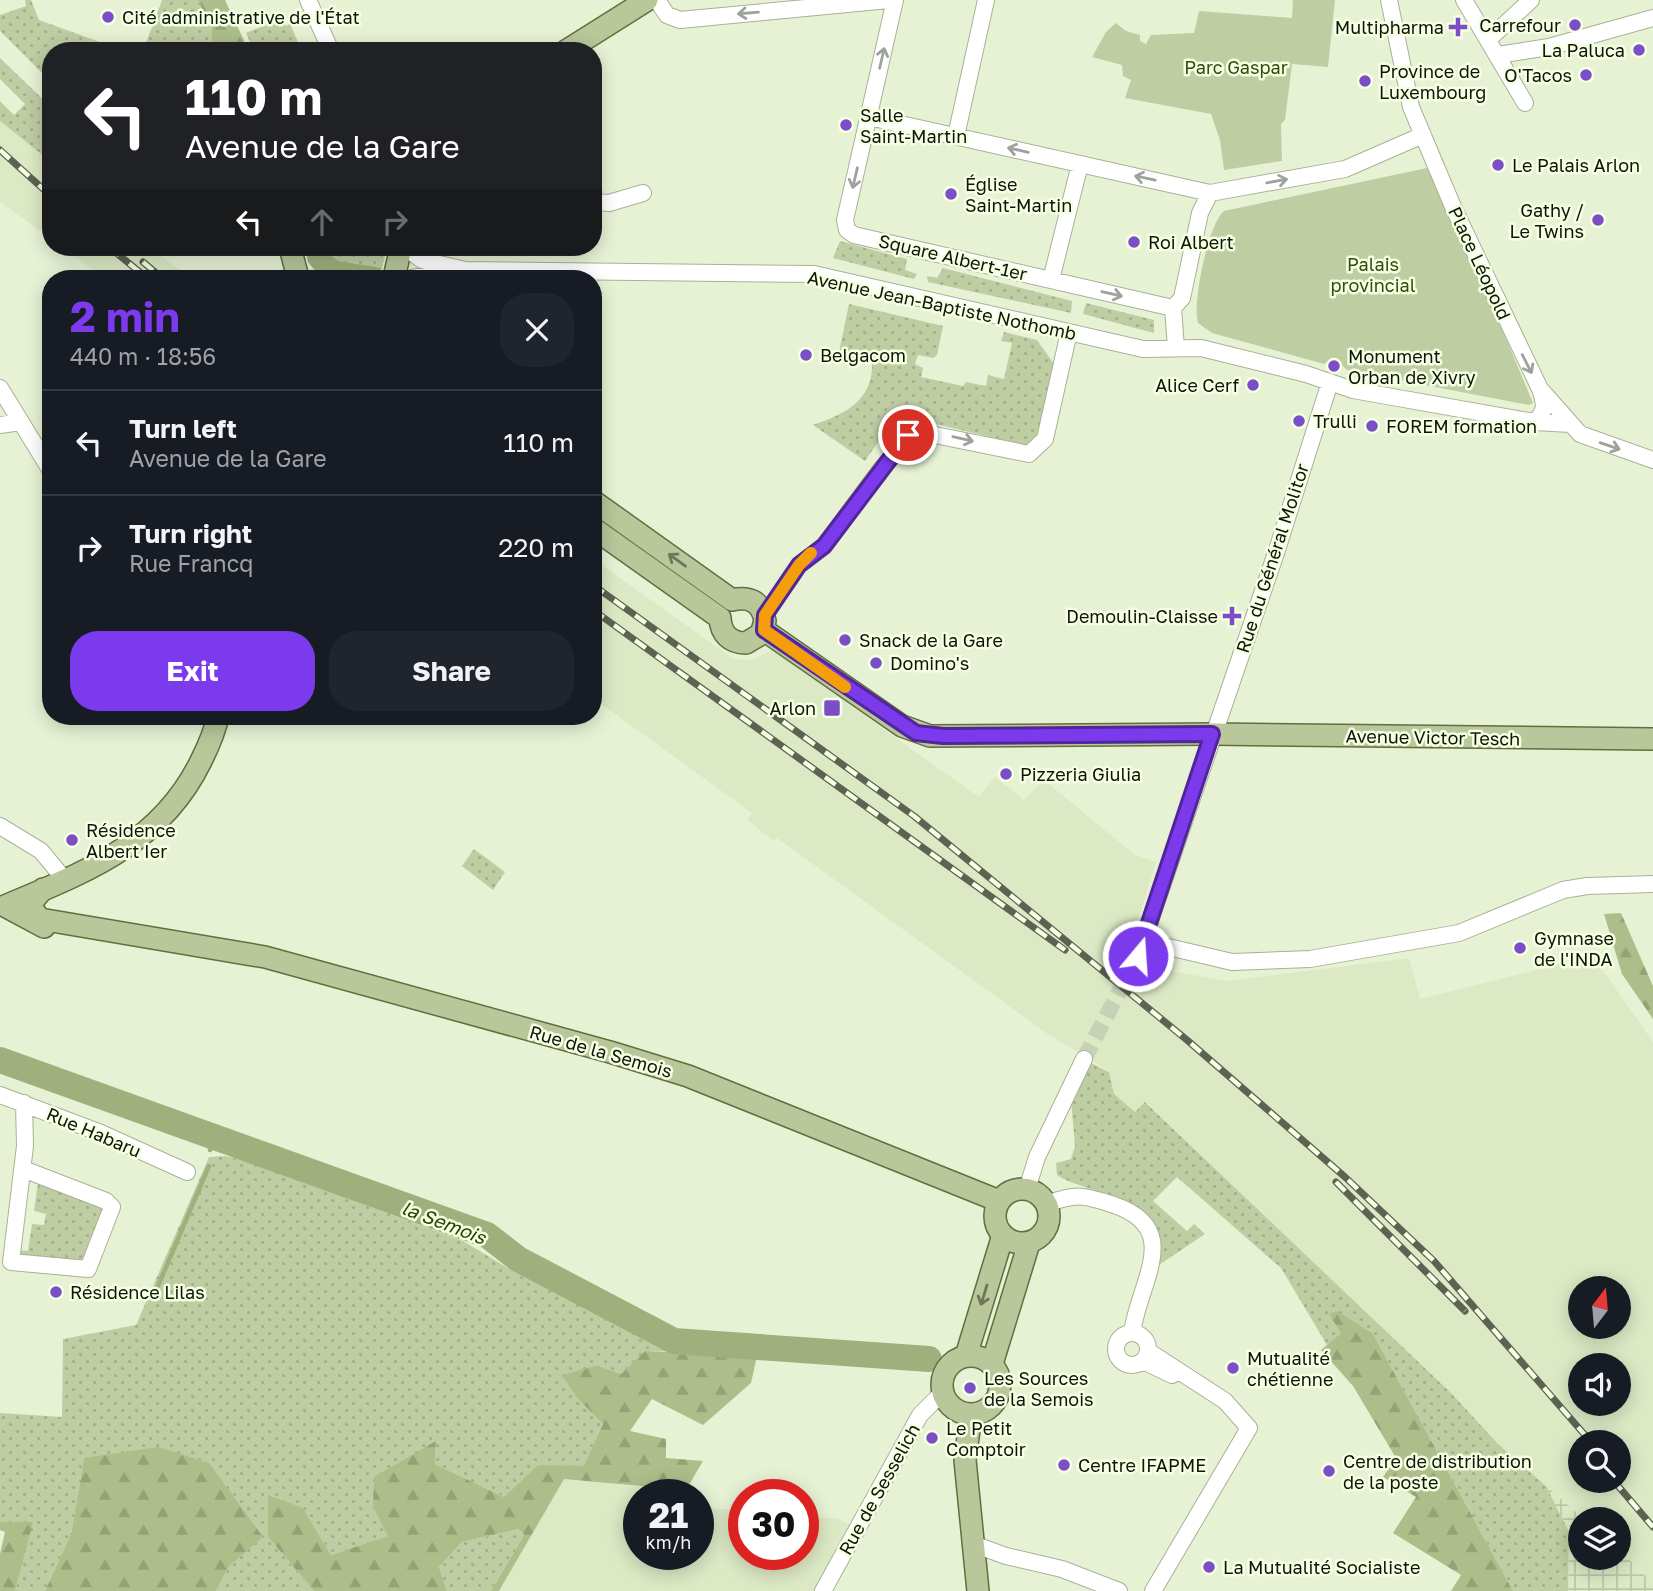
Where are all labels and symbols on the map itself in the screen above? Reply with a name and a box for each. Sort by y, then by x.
place label: Cité administrative de l'État [122,6,360,28]
one-way arrow [737,7,760,20]
marker: Cité administrative de l'État [100,9,116,25]
place label: Carrefour [1479,14,1561,36]
place label: Multipharma [1335,16,1444,38]
marker: Carrefour [1567,17,1583,33]
marker: Multipharma [1450,19,1466,35]
place label: La Paluca [1541,39,1625,61]
marker: La Paluca [1631,42,1647,58]
one-way arrow [876,48,889,70]
park label: Parc Gaspar [1184,56,1288,78]
place label: Province de Luxembourg [1379,60,1486,103]
place label: O'Tacos [1504,64,1572,86]
marker: O'Tacos [1578,67,1594,83]
marker: Province de Luxembourg [1357,73,1373,89]
place label: Salle Saint-Martin [860,104,967,147]
marker: Salle Saint-Martin [838,117,854,133]
one-way arrow [1007,143,1030,156]
place label: Le Palais Arlon [1512,154,1640,176]
marker: Le Palais Arlon [1490,157,1506,173]
one-way arrow [848,166,861,189]
one-way arrow [1134,171,1157,185]
place label: Église Saint-Martin [965,173,1072,216]
one-way arrow [1265,174,1288,187]
marker: Église Saint-Martin [943,186,959,202]
place label: Gathy / Le Twins [1509,199,1584,242]
street label: Place Léopold [1444,203,1516,323]
marker: Gathy / Le Twins [1590,212,1606,228]
street label: Square Albert-1er [877,229,1029,285]
place label: Roi Albert [1148,231,1234,253]
marker: Roi Albert [1126,234,1142,250]
park label: Palais provincial [1331,253,1416,296]
street label: Avenue Jean-Baptiste Nothomb [806,266,1078,344]
one-way arrow [1100,288,1123,302]
place label: Belgacom [820,344,906,366]
place label: Monument Orban de Xivry [1348,345,1476,388]
marker: Belgacom [798,347,814,363]
one-way arrow [1521,353,1535,374]
marker: Monument Orban de Xivry [1326,358,1342,374]
place label: Alice Cerf [1155,374,1239,396]
marker: Alice Cerf [1245,377,1261,393]
pin [878,405,938,465]
place label: Trulli [1313,410,1357,432]
marker: Trulli [1291,413,1307,429]
place label: FOREM formation [1386,415,1537,437]
marker: FOREM formation [1364,418,1380,434]
one-way arrow [951,433,974,447]
one-way arrow [1599,441,1621,453]
street label: Rue du Général Molitor [1231,460,1313,656]
one-way arrow [668,553,687,568]
place label: Demoulin-Claisse [1066,605,1218,627]
marker: Demoulin-Claisse [1224,608,1240,624]
place label: Snack de la Gare [859,629,1003,651]
marker: Snack de la Gare [837,632,853,648]
place label: Domino's [890,652,969,674]
marker: Domino's [868,655,884,671]
place label: Arlon [769,697,816,719]
marker: Arlon [822,698,842,718]
street label: Avenue Victor Tesch [1345,724,1521,750]
place label: Pizzeria Giulia [1020,763,1141,785]
marker: Pizzeria Giulia [998,766,1014,782]
place label: Résidence Albert Ier [86,819,176,862]
marker: Résidence Albert Ier [64,832,80,848]
position arrow [1101,919,1175,993]
place label: Gymnase de l'INDA [1534,927,1614,970]
marker: Gymnase de l'INDA [1512,940,1528,956]
street label: Rue de la Semois [527,1020,675,1082]
street label: Rue Habaru [43,1102,145,1162]
water label: la Semois [399,1195,490,1249]
north arrow [1568,1276,1631,1339]
place label: Résidence Lilas [70,1281,205,1303]
marker: Résidence Lilas [48,1284,64,1300]
one-way arrow [977,1284,990,1306]
place label: Mutualité chétienne [1247,1347,1333,1390]
marker: Mutualité chétienne [1225,1360,1241,1376]
place label: Les Sources de la Semois [984,1367,1094,1410]
marker: Les Sources de la Semois [962,1380,978,1396]
place label: Le Petit Comptoir [946,1417,1026,1460]
street label: Rue de Sesselich [834,1420,924,1558]
marker: Le Petit Comptoir [924,1430,940,1446]
place label: Centre de distribution de la poste [1343,1450,1532,1493]
place label: Centre IFAPME [1078,1454,1206,1476]
marker: Centre IFAPME [1056,1457,1072,1473]
marker: Centre de distribution de la poste [1321,1463,1337,1479]
speed limit sign: 30 [728,1479,819,1570]
place label: La Mutualité Socialiste [1223,1556,1420,1578]
marker: La Mutualité Socialiste [1201,1559,1217,1575]

